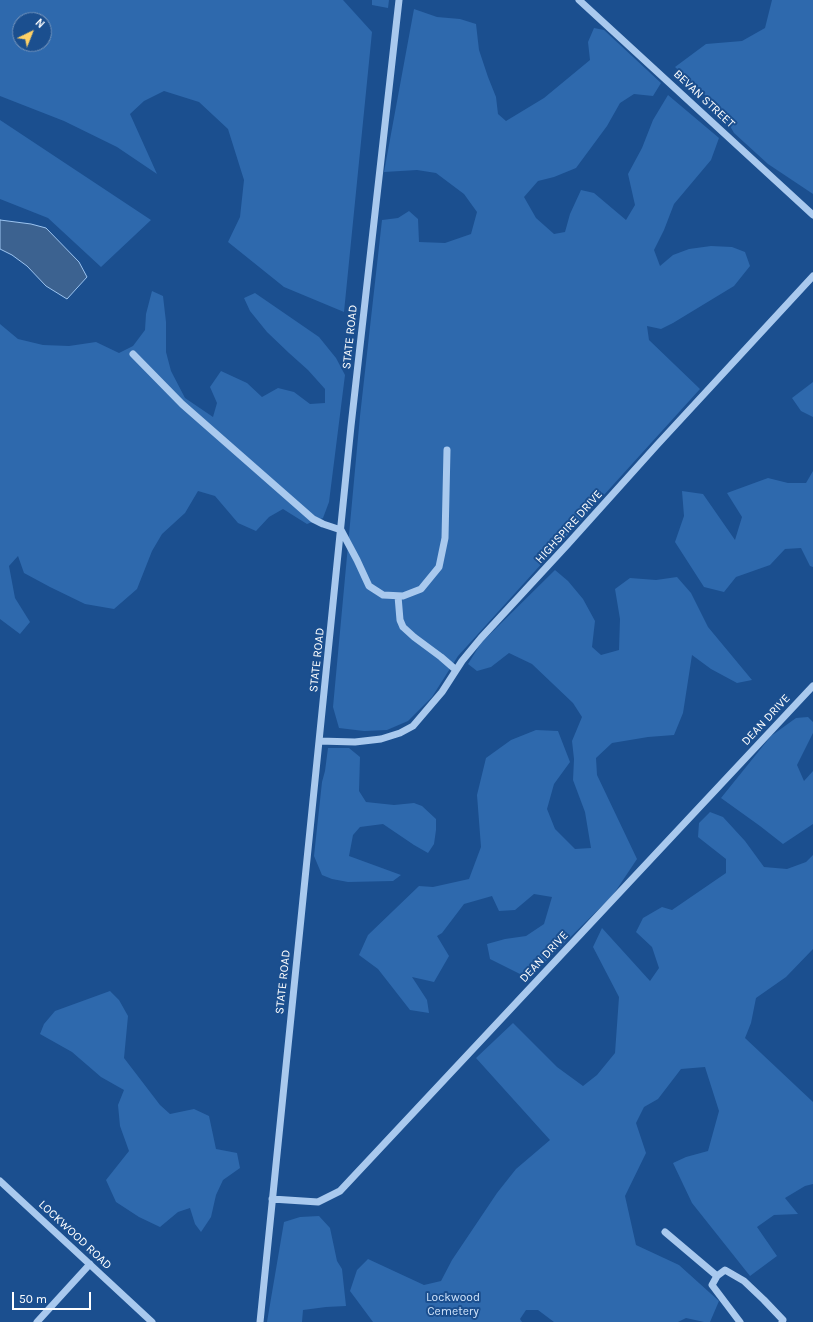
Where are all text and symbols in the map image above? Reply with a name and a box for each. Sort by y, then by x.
north arrow [12,12,52,52]
text: N [33,16,47,31]
street label: BEVAN STREET [670,67,738,131]
street label: STATE ROAD [339,304,361,370]
street label: HIGHSPIRE DRIVE [532,487,606,567]
street label: STATE ROAD [306,627,328,693]
street label: DEAN DRIVE [739,691,793,749]
street label: DEAN DRIVE [517,928,571,986]
street label: STATE ROAD [272,949,294,1015]
street label: LOCKWOOD ROAD [35,1197,115,1273]
scale bar [14,1284,93,1310]
park label: Lockwood Cemetery [426,1291,480,1319]
text: 50 m [19,1292,47,1306]

